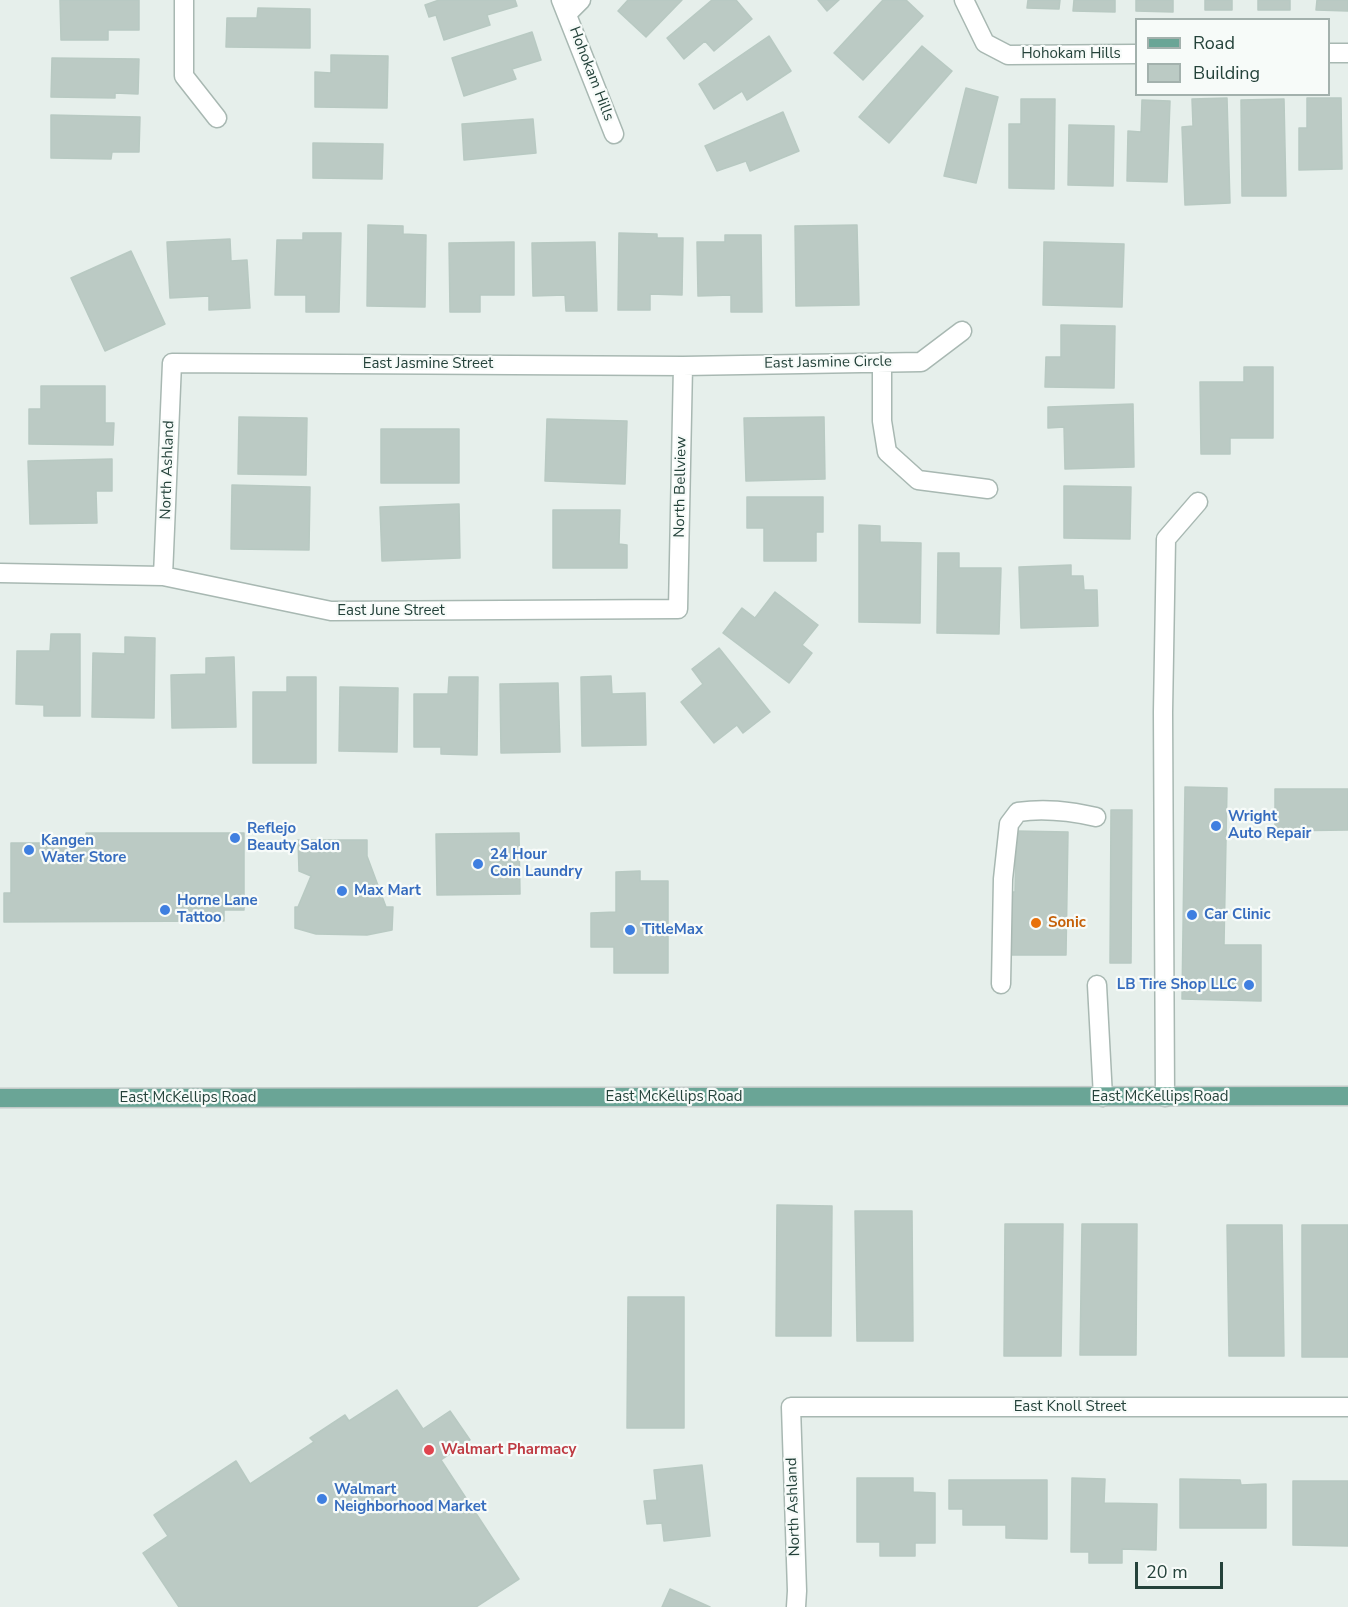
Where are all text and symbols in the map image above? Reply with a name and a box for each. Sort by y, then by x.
legend [1135,18,1330,96]
street label: Hohokam Hills [565,24,617,124]
text: Road [1193,31,1235,55]
street label: Hohokam Hills [1021,45,1121,63]
text: Building [1193,61,1260,85]
street label: East Jasmine Circle [764,353,892,373]
street label: East Jasmine Street [363,355,493,373]
street label: North Ashland [157,420,179,520]
street label: North Bellview [671,436,691,538]
street label: East June Street [337,602,445,620]
place label: Wright Auto Repair [1228,808,1311,843]
marker: Wright Auto Repair [1209,819,1223,833]
place label: Reflejo Beauty Salon [247,820,340,855]
marker: Reflejo Beauty Salon [228,831,242,845]
place label: Kangen Water Store [41,832,126,867]
marker: Kangen Water Store [22,843,36,857]
place label: 24 Hour Coin Laundry [490,846,582,881]
marker: 24 Hour Coin Laundry [471,857,485,871]
place label: Max Mart [354,882,421,900]
marker: Max Mart [335,884,349,898]
place label: Horne Lane Tattoo [177,892,258,927]
marker: Horne Lane Tattoo [158,903,172,917]
place label: Car Clinic [1204,906,1271,924]
marker: Car Clinic [1185,908,1199,922]
place label: Sonic [1048,914,1086,932]
marker: Sonic [1029,916,1043,930]
place label: TitleMax [642,921,703,939]
marker: TitleMax [623,923,637,937]
place label: LB Tire Shop LLC [1117,976,1237,994]
marker: LB Tire Shop LLC [1242,978,1256,992]
street label: East McKellips Road [606,1088,742,1106]
street label: East McKellips Road [1092,1088,1228,1106]
street label: East McKellips Road [120,1089,256,1107]
street label: East Knoll Street [1014,1398,1126,1416]
place label: Walmart Pharmacy [441,1441,576,1459]
marker: Walmart Pharmacy [422,1443,436,1457]
street label: North Ashland [783,1457,805,1557]
place label: Walmart Neighborhood Market [334,1481,486,1516]
marker: Walmart Neighborhood Market [315,1492,329,1506]
scale bar [1138,1550,1226,1588]
text: 20 m [1146,1560,1188,1584]

